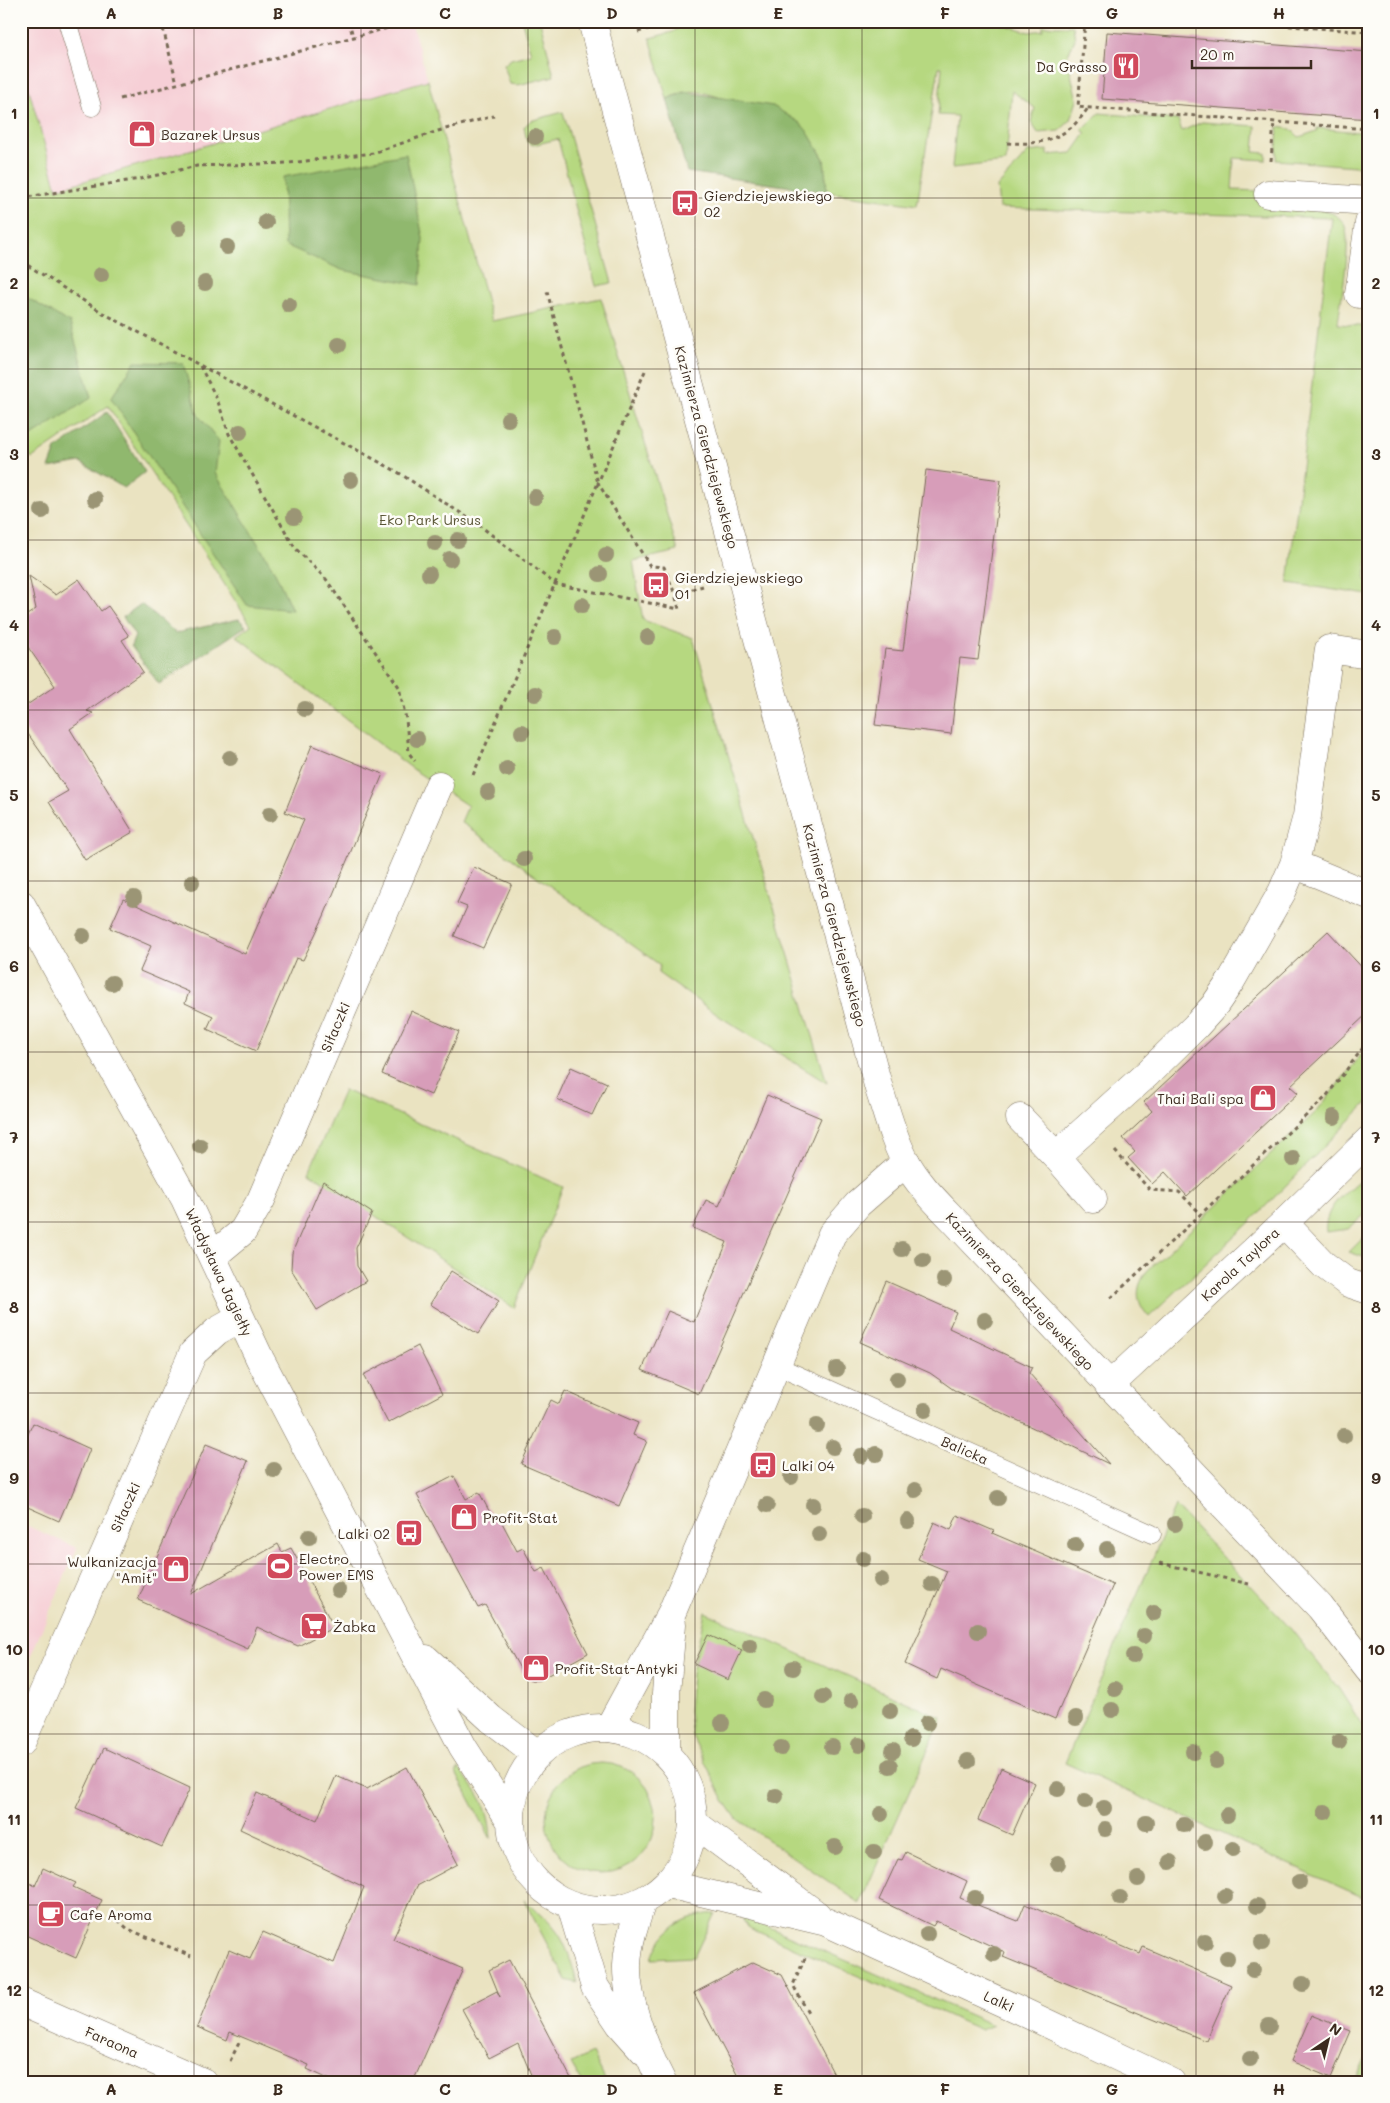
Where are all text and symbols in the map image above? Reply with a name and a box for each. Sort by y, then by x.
text: A [105,2,117,23]
text: B [273,2,283,23]
text: C [439,2,451,23]
text: D [606,2,618,23]
text: E [773,2,783,23]
text: F [940,2,950,23]
text: G [1106,2,1118,23]
text: H [1273,2,1285,23]
scale bar [1192,38,1311,70]
text: 20 m [1200,44,1234,64]
restaurant icon: Da Grasso [1111,51,1141,81]
place label: Da Grasso [1036,57,1107,76]
text: 1 [10,102,18,123]
text: 1 [1372,102,1380,123]
shop icon: Bazarek Ursus [127,119,157,149]
place label: Bazarek Ursus [161,125,260,144]
place label: Gierdziejewskiego 02 [704,186,832,221]
bus stop icon: Gierdziejewskiego 02 [670,188,700,218]
text: 2 [10,272,19,293]
text: 2 [1372,272,1381,293]
street label: Kazimierza Gierdziejewskiego [671,343,743,551]
text: 3 [9,443,19,464]
text: 3 [1371,443,1381,464]
park label: Eko Park Ursus [379,510,481,529]
place label: Gierdziejewskiego 01 [675,568,803,603]
bus stop icon: Gierdziejewskiego 01 [641,570,671,600]
text: 4 [9,614,19,635]
text: 4 [1371,614,1381,635]
text: 5 [9,784,19,805]
text: 5 [1371,784,1381,805]
street label: Kazimierza Gierdziejewskiego [799,821,871,1029]
text: 6 [9,955,19,976]
text: 6 [1371,955,1381,976]
street label: Siłaczki [316,999,354,1055]
shop icon: Thai Bali spa [1248,1083,1278,1113]
place label: Thai Bali spa [1157,1089,1244,1108]
text: 7 [10,1126,19,1147]
text: 7 [1372,1126,1381,1147]
street label: Władysława Jagiełły [181,1205,257,1339]
street label: Kazimierza Gierdziejewskiego [942,1208,1098,1374]
street label: Karola Taylora [1197,1223,1283,1305]
text: 8 [9,1296,19,1317]
text: 8 [1371,1296,1381,1317]
street label: Balicka [938,1431,992,1469]
bus stop icon: Lalki 04 [748,1450,778,1480]
place label: Lalki 04 [782,1456,835,1475]
text: 9 [9,1467,19,1488]
text: 9 [1371,1467,1381,1488]
street label: Siłaczki [106,1479,144,1535]
shop icon: Profit-Stat [449,1502,479,1532]
place label: Profit-Stat [483,1508,558,1527]
bus stop icon: Lalki 02 [394,1518,424,1548]
place label: Lalki 02 [338,1524,390,1543]
place label: Electro Power EMS [299,1549,374,1584]
sports icon: Electro Power EMS [265,1551,295,1581]
place label: Wulkanizacja "Amit" [67,1552,157,1587]
shop icon: Wulkanizacja "Amit" [161,1554,191,1584]
supermarket icon: Żabka [299,1611,329,1641]
place label: Żabka [333,1617,376,1636]
text: 10 [5,1638,23,1659]
text: 10 [1367,1638,1385,1659]
shop icon: Profit-Stat-Antyki [521,1653,551,1683]
place label: Profit-Stat-Antyki [555,1659,678,1678]
text: 11 [7,1808,21,1829]
text: 11 [1369,1808,1383,1829]
cafe icon: Cafe Aroma [36,1899,66,1929]
place label: Cafe Aroma [70,1905,152,1924]
text: 12 [6,1979,22,2000]
text: 12 [1368,1979,1384,2000]
street label: Lalki [981,1986,1017,2016]
north arrow [1302,2016,1352,2066]
text: N [1326,2018,1346,2040]
street label: Faraona [82,2022,142,2062]
text: A [105,2078,117,2099]
text: B [273,2078,283,2099]
text: C [439,2078,451,2099]
text: D [606,2078,618,2099]
text: E [773,2078,783,2099]
text: F [940,2078,950,2099]
text: G [1106,2078,1118,2099]
text: H [1273,2078,1285,2099]

